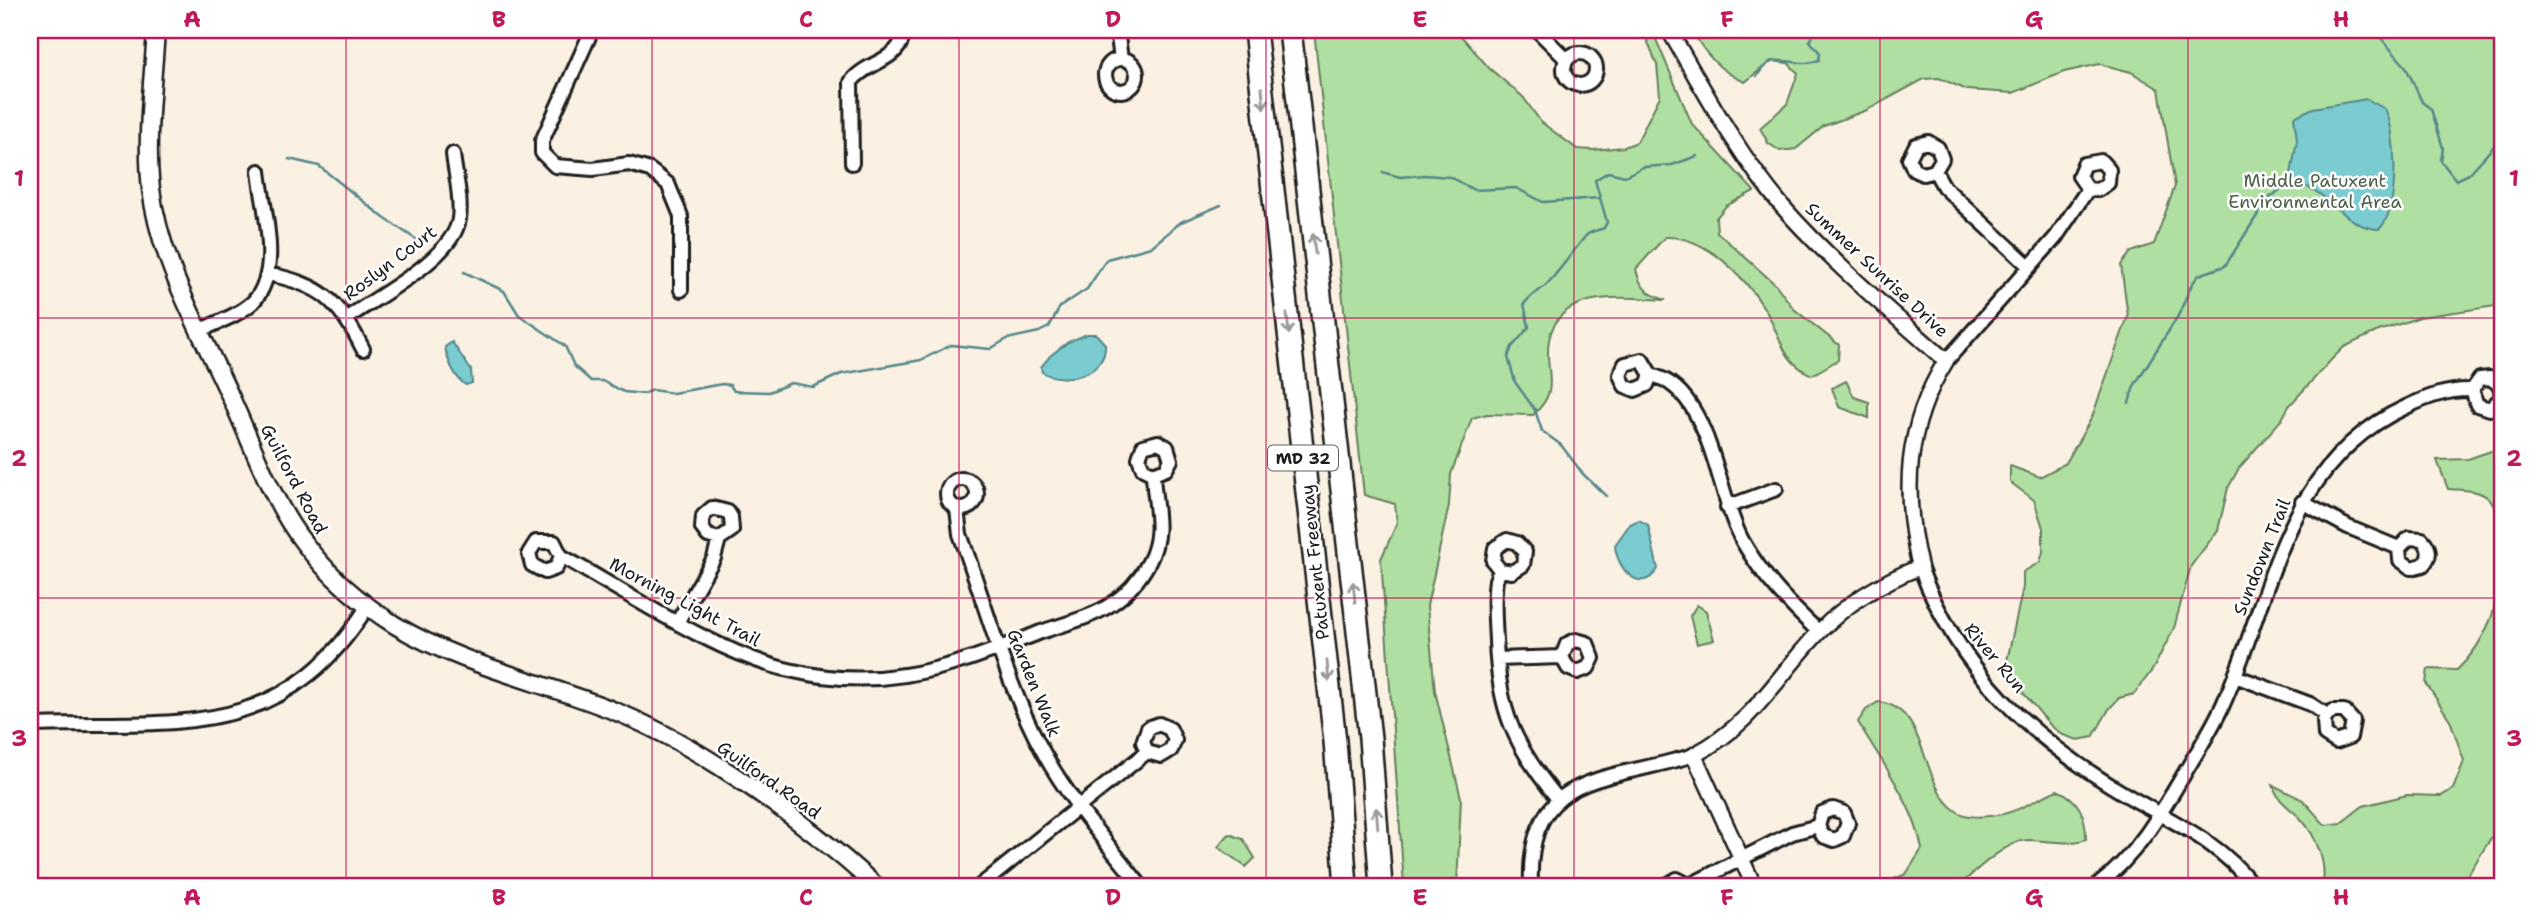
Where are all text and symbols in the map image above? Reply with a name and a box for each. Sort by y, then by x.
text: A [183,4,201,34]
text: B [492,4,506,34]
text: C [799,4,813,34]
text: D [1105,4,1121,34]
text: E [1412,4,1428,34]
text: F [1720,4,1734,34]
text: G [2025,4,2044,34]
text: H [2333,4,2349,34]
one-way arrow [1256,86,1269,108]
text: 1 [14,163,24,193]
text: 1 [2509,163,2519,193]
park label: Middle Patuxent Environmental Area [2228,169,2402,214]
street label: Summer Sunrise Drive [1800,197,1954,343]
street label: Roslyn Court [338,220,442,306]
one-way arrow [1308,233,1321,256]
one-way arrow [1282,312,1295,334]
street label: Guilford Road [255,420,333,538]
text: 2 [11,443,27,473]
text: 2 [2506,443,2522,473]
road number: MD 32 [1268,446,1338,471]
street label: Patuxent Freeway [1295,483,1335,641]
street label: Sundown Trail [2228,495,2297,619]
street label: Morning Light Trail [605,552,765,652]
one-way arrow [1347,581,1360,604]
street label: River Run [1959,618,2031,698]
street label: Garden Walk [1001,626,1067,740]
one-way arrow [1321,660,1334,682]
text: 3 [11,723,27,753]
text: 3 [2506,723,2522,753]
street label: Guilford Road [712,735,826,825]
one-way arrow [1370,807,1383,830]
text: A [183,882,201,912]
text: B [492,882,506,912]
text: C [799,882,813,912]
text: D [1105,882,1121,912]
text: E [1412,882,1428,912]
text: F [1720,882,1734,912]
text: G [2025,882,2044,912]
text: H [2333,882,2349,912]

